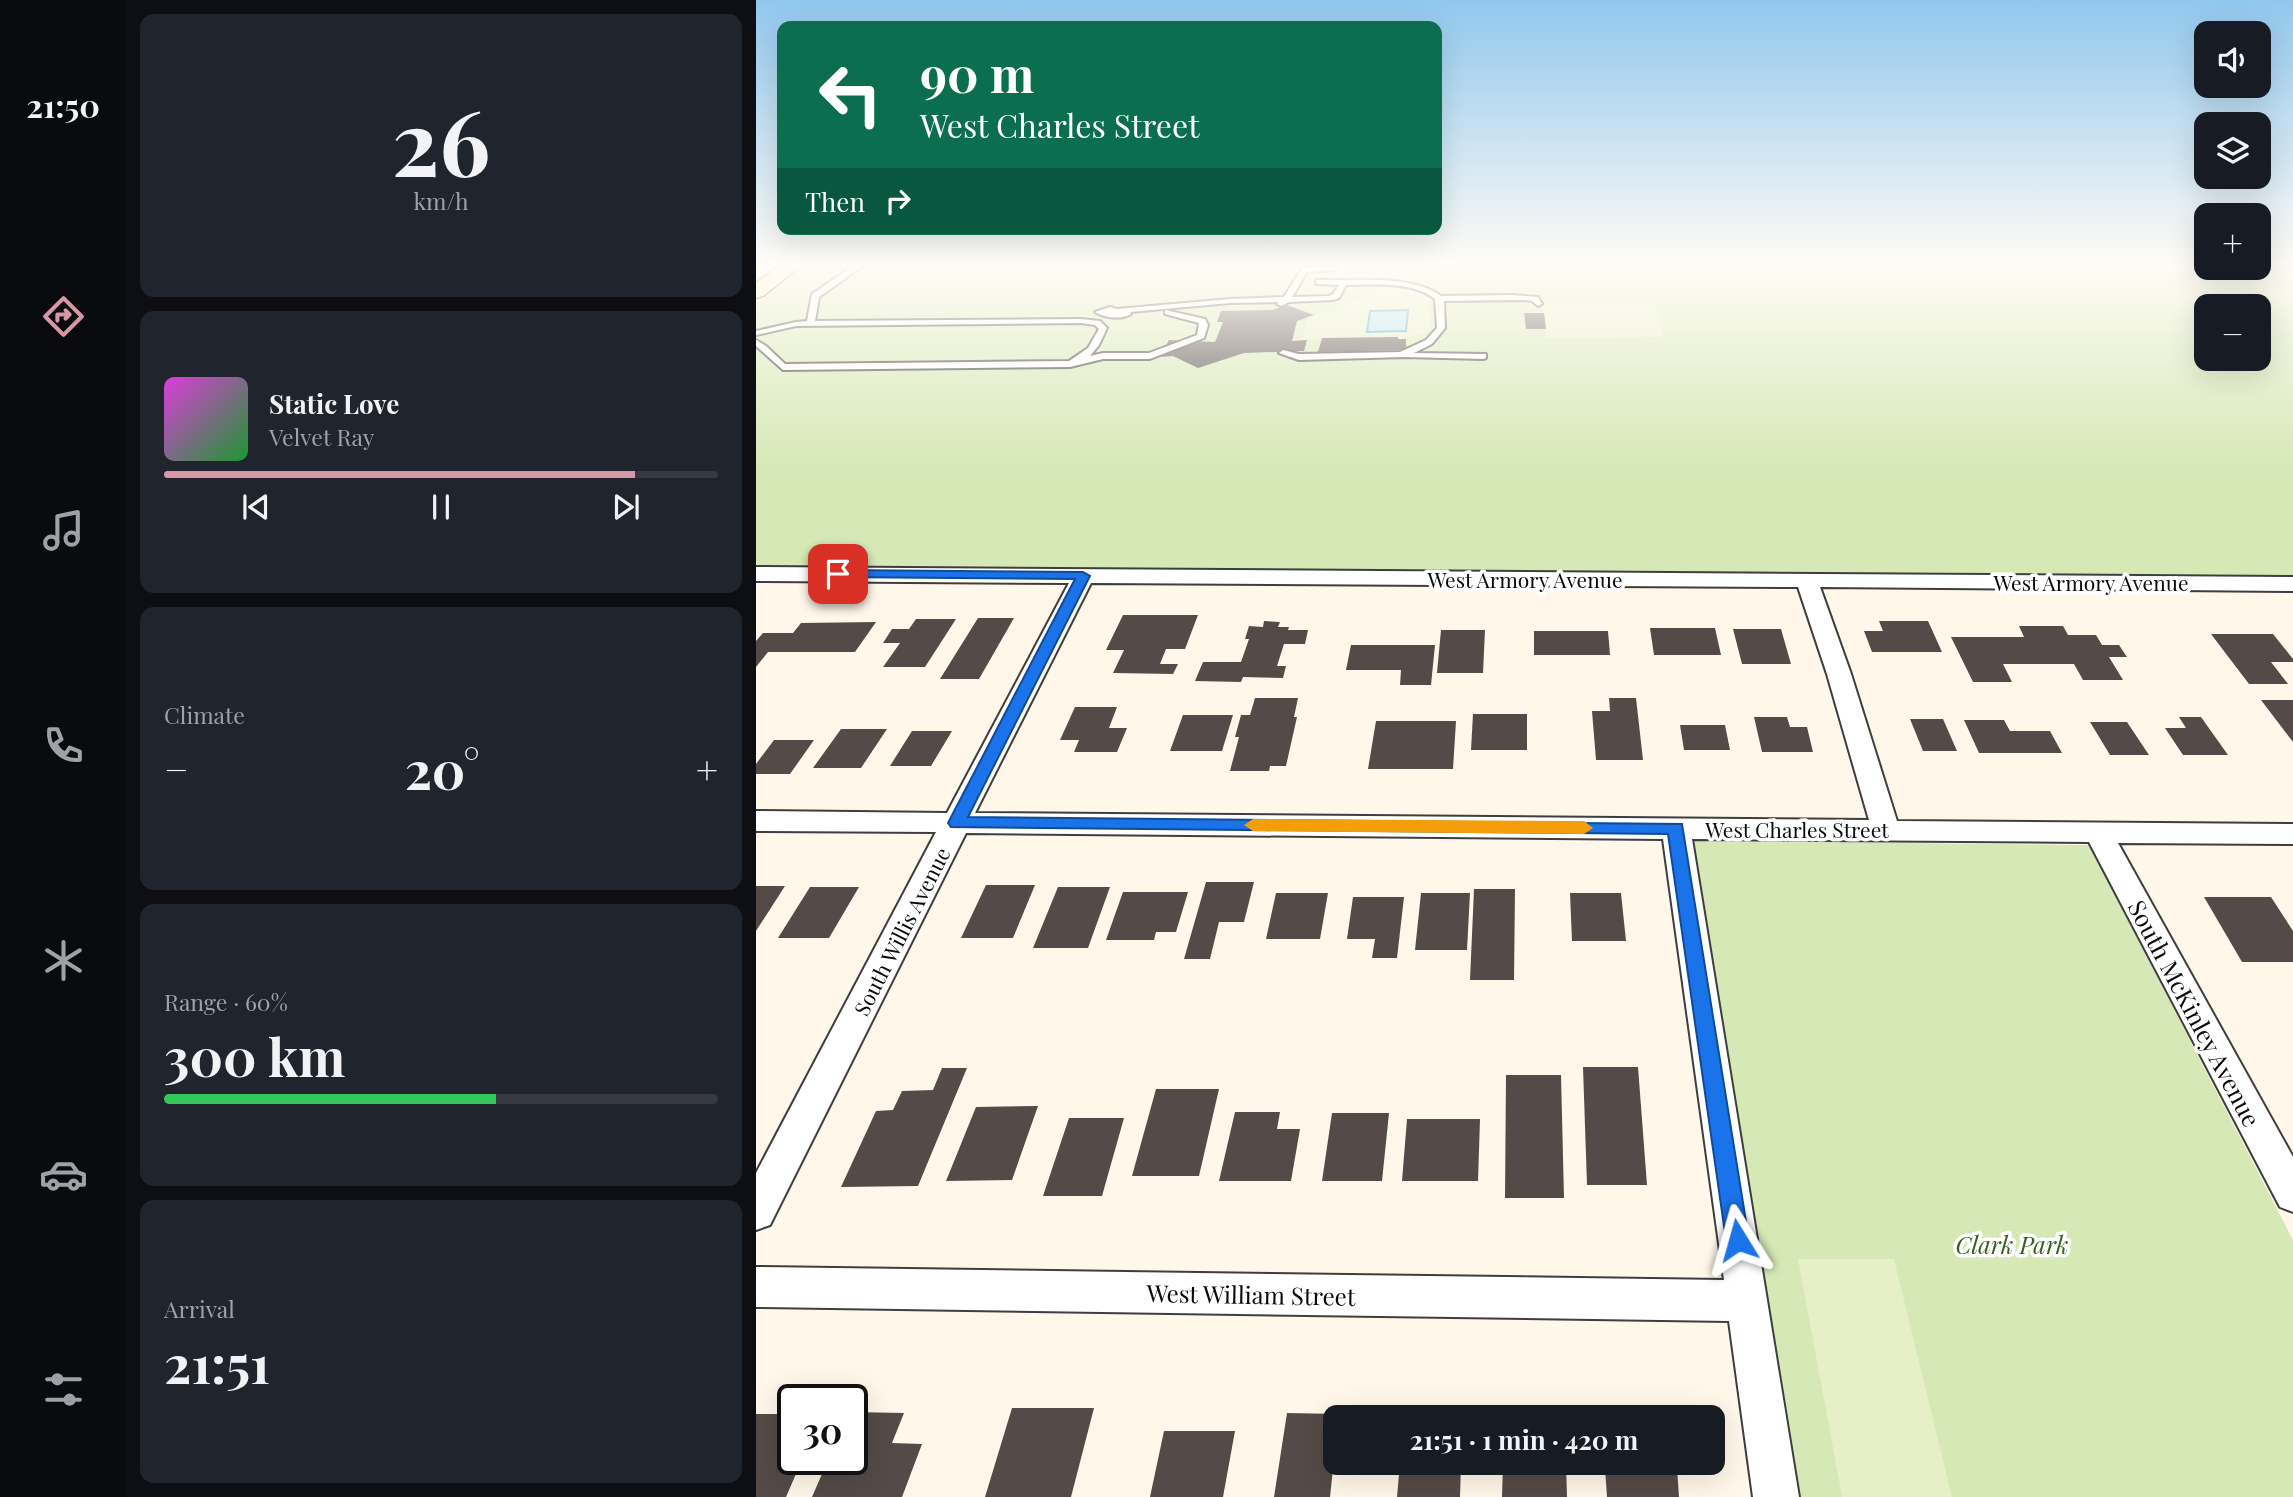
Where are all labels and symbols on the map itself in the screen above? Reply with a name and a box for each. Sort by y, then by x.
pin [808,544,868,604]
street label: West Armory Avenue [1426,565,1623,593]
street label: West Armory Avenue [1992,568,2189,596]
street label: West Charles Street [1704,815,1889,843]
street label: South Willis Avenue [846,842,956,1020]
street label: South McKinley Avenue [2122,894,2268,1132]
position arrow [1701,1203,1775,1277]
park label: Clark Park [1956,1228,2068,1260]
street label: West William Street [1145,1276,1356,1312]
speed limit sign: 30 [777,1384,868,1475]

